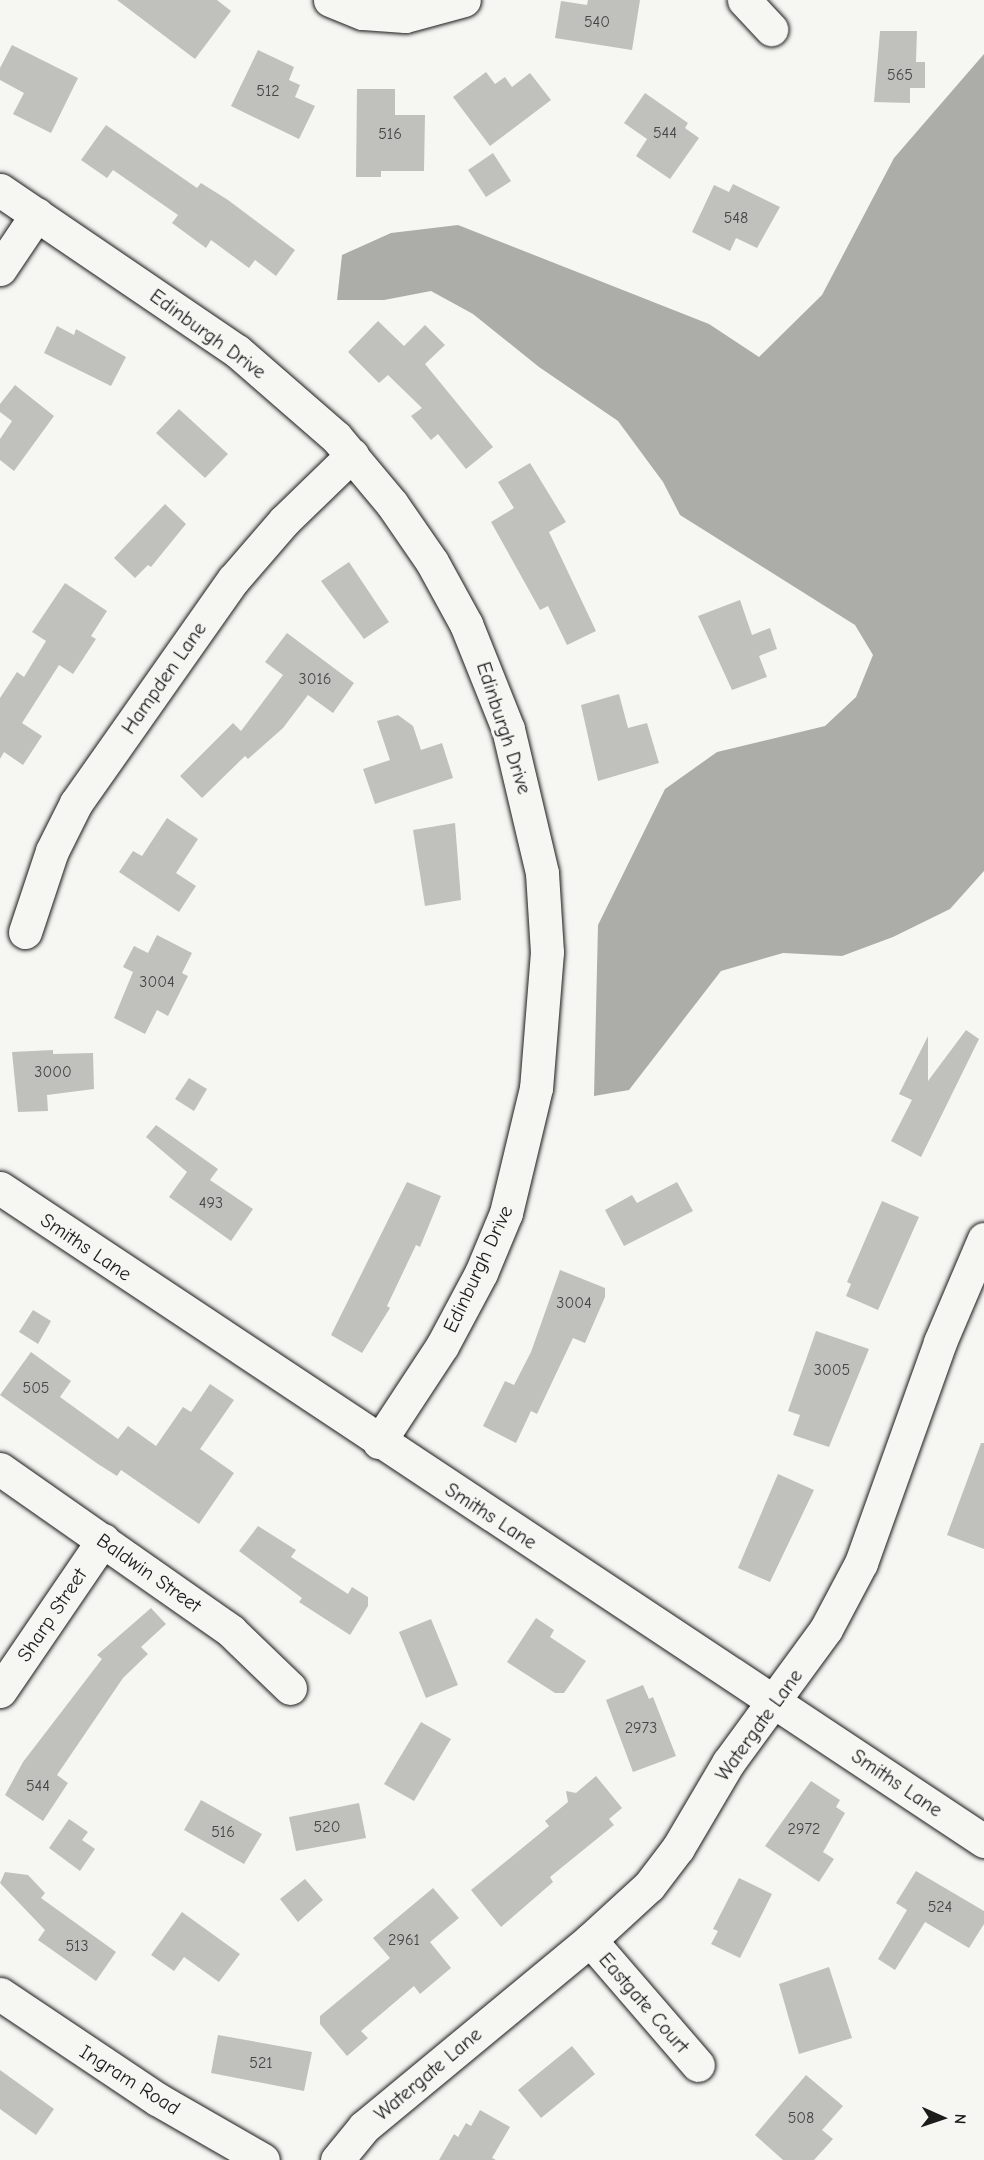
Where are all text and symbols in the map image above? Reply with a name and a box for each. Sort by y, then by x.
house number: 540 [584,12,610,32]
house number: 565 [887,65,913,85]
house number: 512 [256,81,280,101]
house number: 544 [653,123,677,143]
house number: 516 [378,124,402,144]
house number: 548 [724,208,748,228]
street label: Edinburgh Drive [145,284,271,384]
street label: Hampden Lane [116,617,212,739]
street label: Edinburgh Drive [471,659,537,797]
house number: 3016 [299,669,331,689]
house number: 3004 [139,972,175,992]
house number: 3000 [34,1062,72,1082]
house number: 493 [199,1193,223,1213]
street label: Edinburgh Drive [438,1202,518,1336]
street label: Smiths Lane [36,1208,136,1286]
house number: 3004 [556,1293,592,1313]
house number: 3005 [814,1360,850,1380]
house number: 505 [22,1378,50,1398]
street label: Smiths Lane [441,1477,541,1555]
street label: Baldwin Street [92,1528,206,1618]
street label: Sharp Street [12,1564,92,1666]
street label: Watergate Lane [710,1664,808,1786]
house number: 2973 [625,1718,657,1738]
street label: Smiths Lane [847,1744,947,1822]
house number: 544 [26,1776,50,1796]
house number: 520 [314,1817,340,1837]
house number: 2972 [788,1819,820,1839]
house number: 516 [211,1822,235,1842]
house number: 524 [928,1897,952,1917]
house number: 2961 [388,1930,420,1950]
house number: 513 [65,1936,89,1956]
street label: Eastgate Court [594,1948,694,2058]
street label: Watergate Lane [369,2022,487,2126]
street label: Ingram Road [75,2040,185,2120]
house number: 521 [249,2053,273,2073]
north arrow [912,2088,972,2148]
house number: 508 [788,2108,814,2128]
text: N [951,2113,969,2125]

